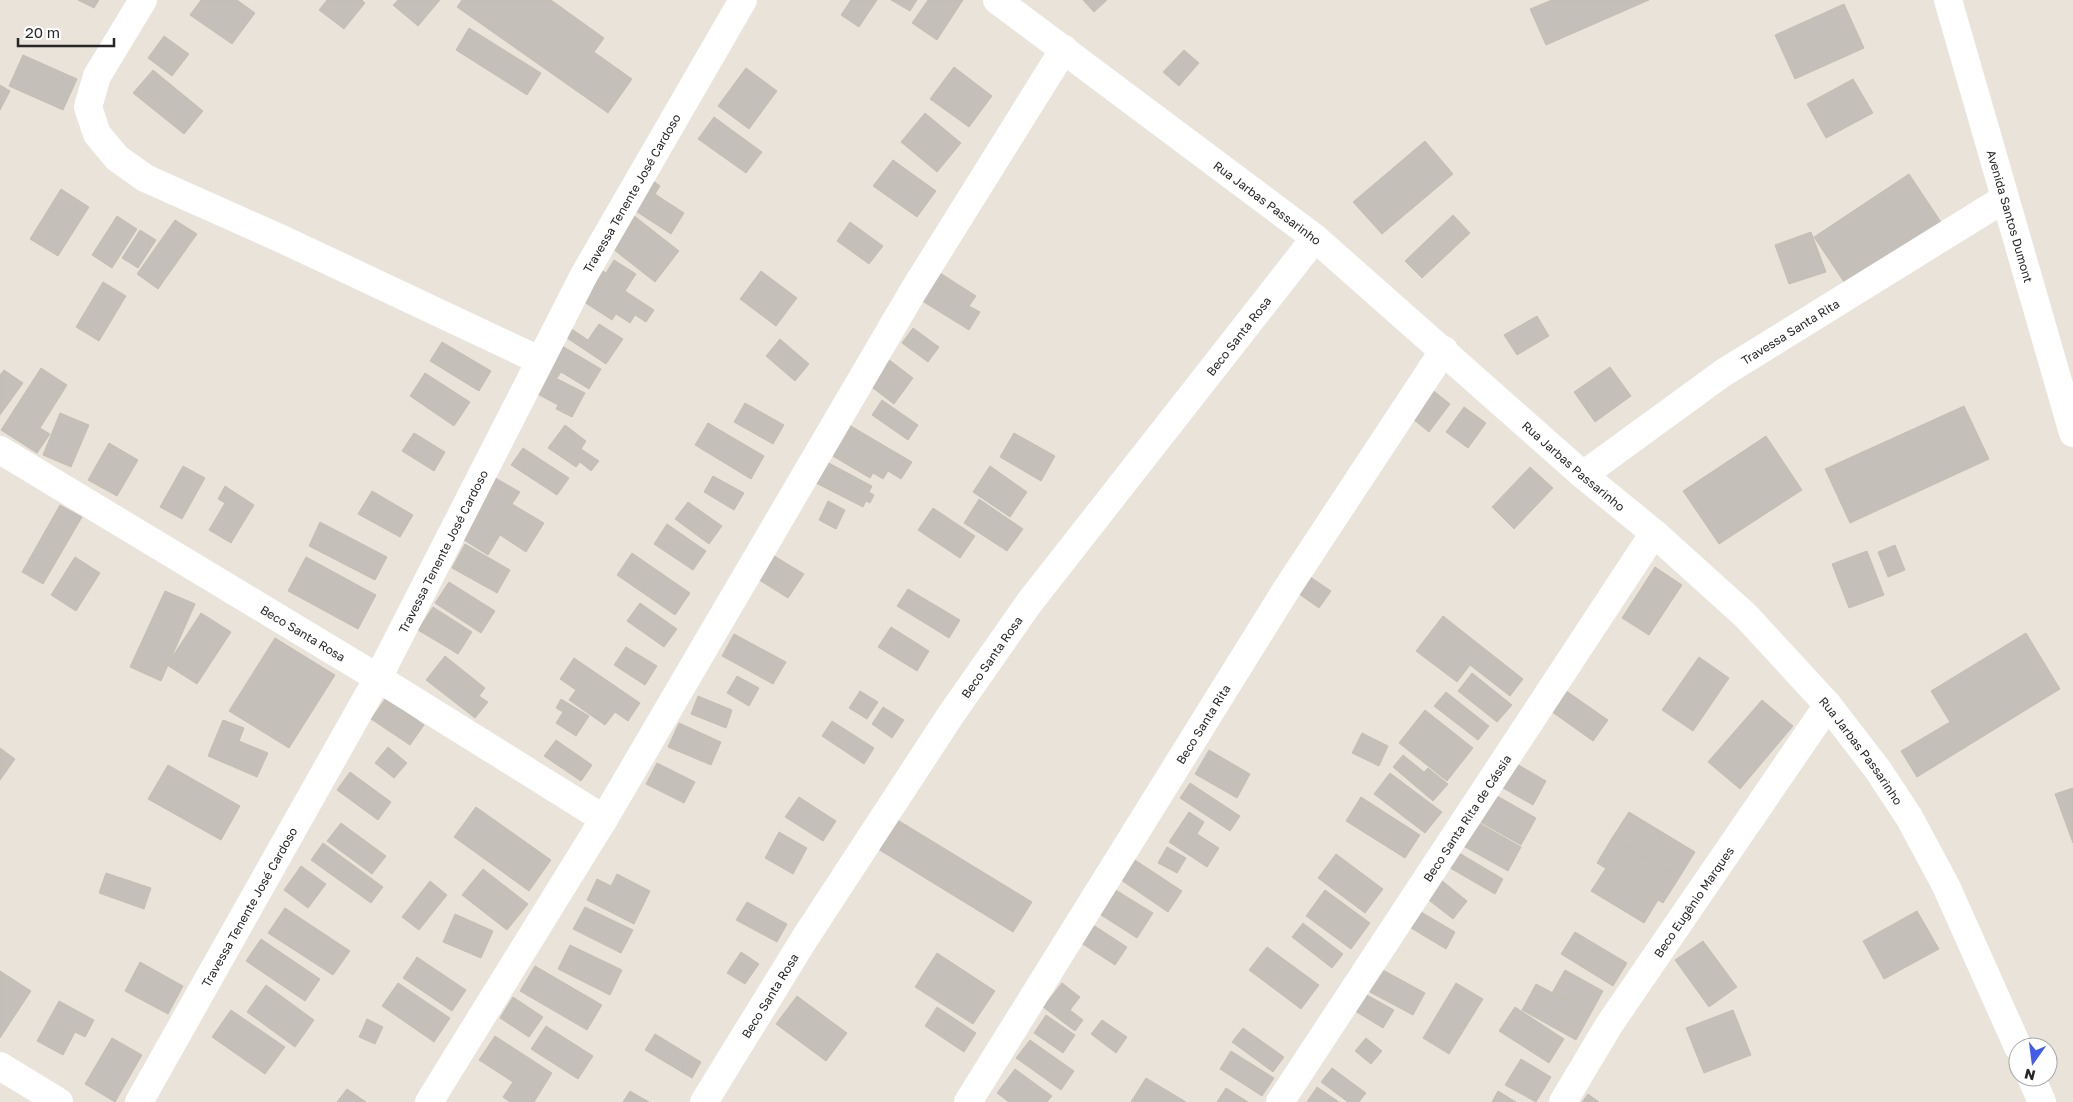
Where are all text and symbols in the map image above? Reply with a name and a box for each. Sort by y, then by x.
scale bar [18,15,114,47]
text: 20 m [25,23,60,41]
street label: Travessa Tenente José Cardoso [580,111,683,275]
street label: Avenida Santos Dumont [1984,148,2037,284]
street label: Rua Jarbas Passarinho [1211,157,1325,248]
street label: Beco Santa Rosa [1203,293,1274,378]
street label: Travessa Santa Rita [1738,295,1842,368]
street label: Rua Jarbas Passarinho [1519,418,1628,514]
street label: Travessa Tenente José Cardoso [395,467,491,635]
street label: Beco Santa Rosa [258,601,348,664]
street label: Beco Santa Rosa [958,613,1025,701]
street label: Beco Santa Rita [1172,681,1233,767]
street label: Rua Jarbas Passarinho [1816,693,1906,807]
street label: Beco Santa Rita de Cássia [1420,751,1514,884]
street label: Travessa Tenente José Cardoso [198,824,300,989]
street label: Beco Eugênio Marques [1650,843,1737,960]
street label: Beco Santa Rosa [738,951,801,1041]
north arrow [2008,1037,2058,1087]
text: N [2023,1066,2037,1085]

